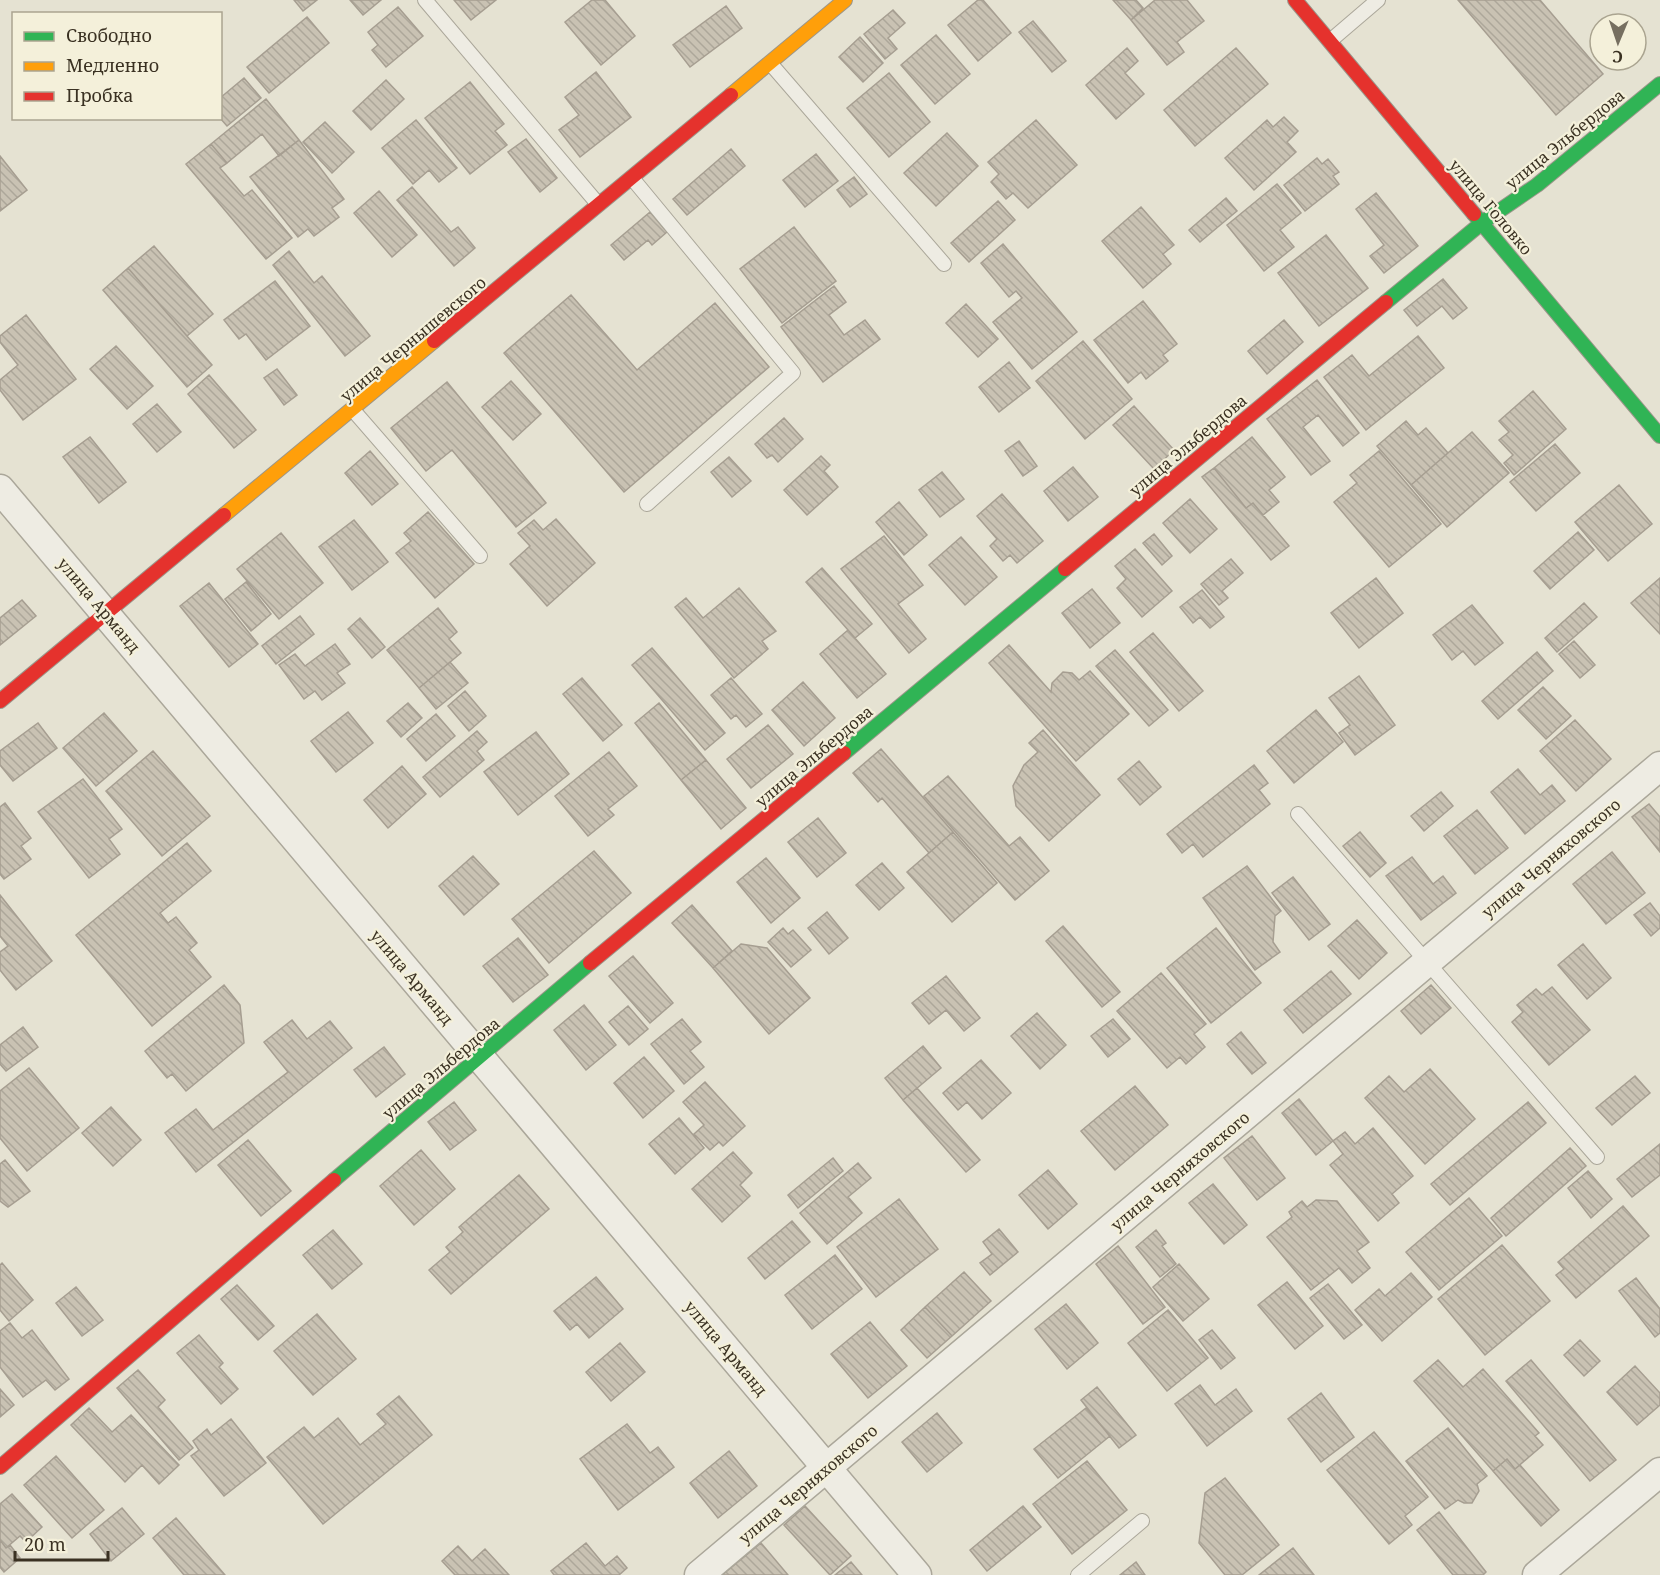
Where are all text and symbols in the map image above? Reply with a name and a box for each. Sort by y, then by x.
legend [12,12,222,120]
north arrow [1588,12,1648,72]
text: Свободно [66,23,152,47]
text: С [1612,46,1623,68]
text: Медленно [66,53,159,77]
text: Пробка [66,83,133,107]
street label: улица Эльбердова [1501,84,1629,194]
street label: улица Головко [1444,155,1538,259]
street label: улица Чернышевского [335,271,491,407]
street label: улица Эльбердова [1125,389,1251,501]
street label: улица Арманд [53,553,145,657]
street label: улица Эльбердова [751,700,877,812]
street label: улица Черняховского [1477,793,1625,923]
street label: улица Арманд [366,925,458,1029]
street label: улица Эльбердова [378,1012,504,1124]
street label: улица Черняховского [1106,1106,1254,1236]
street label: улица Арманд [680,1296,772,1400]
street label: улица Черняховского [734,1419,882,1549]
scale bar [15,1524,108,1562]
text: 20 m [24,1532,66,1556]

